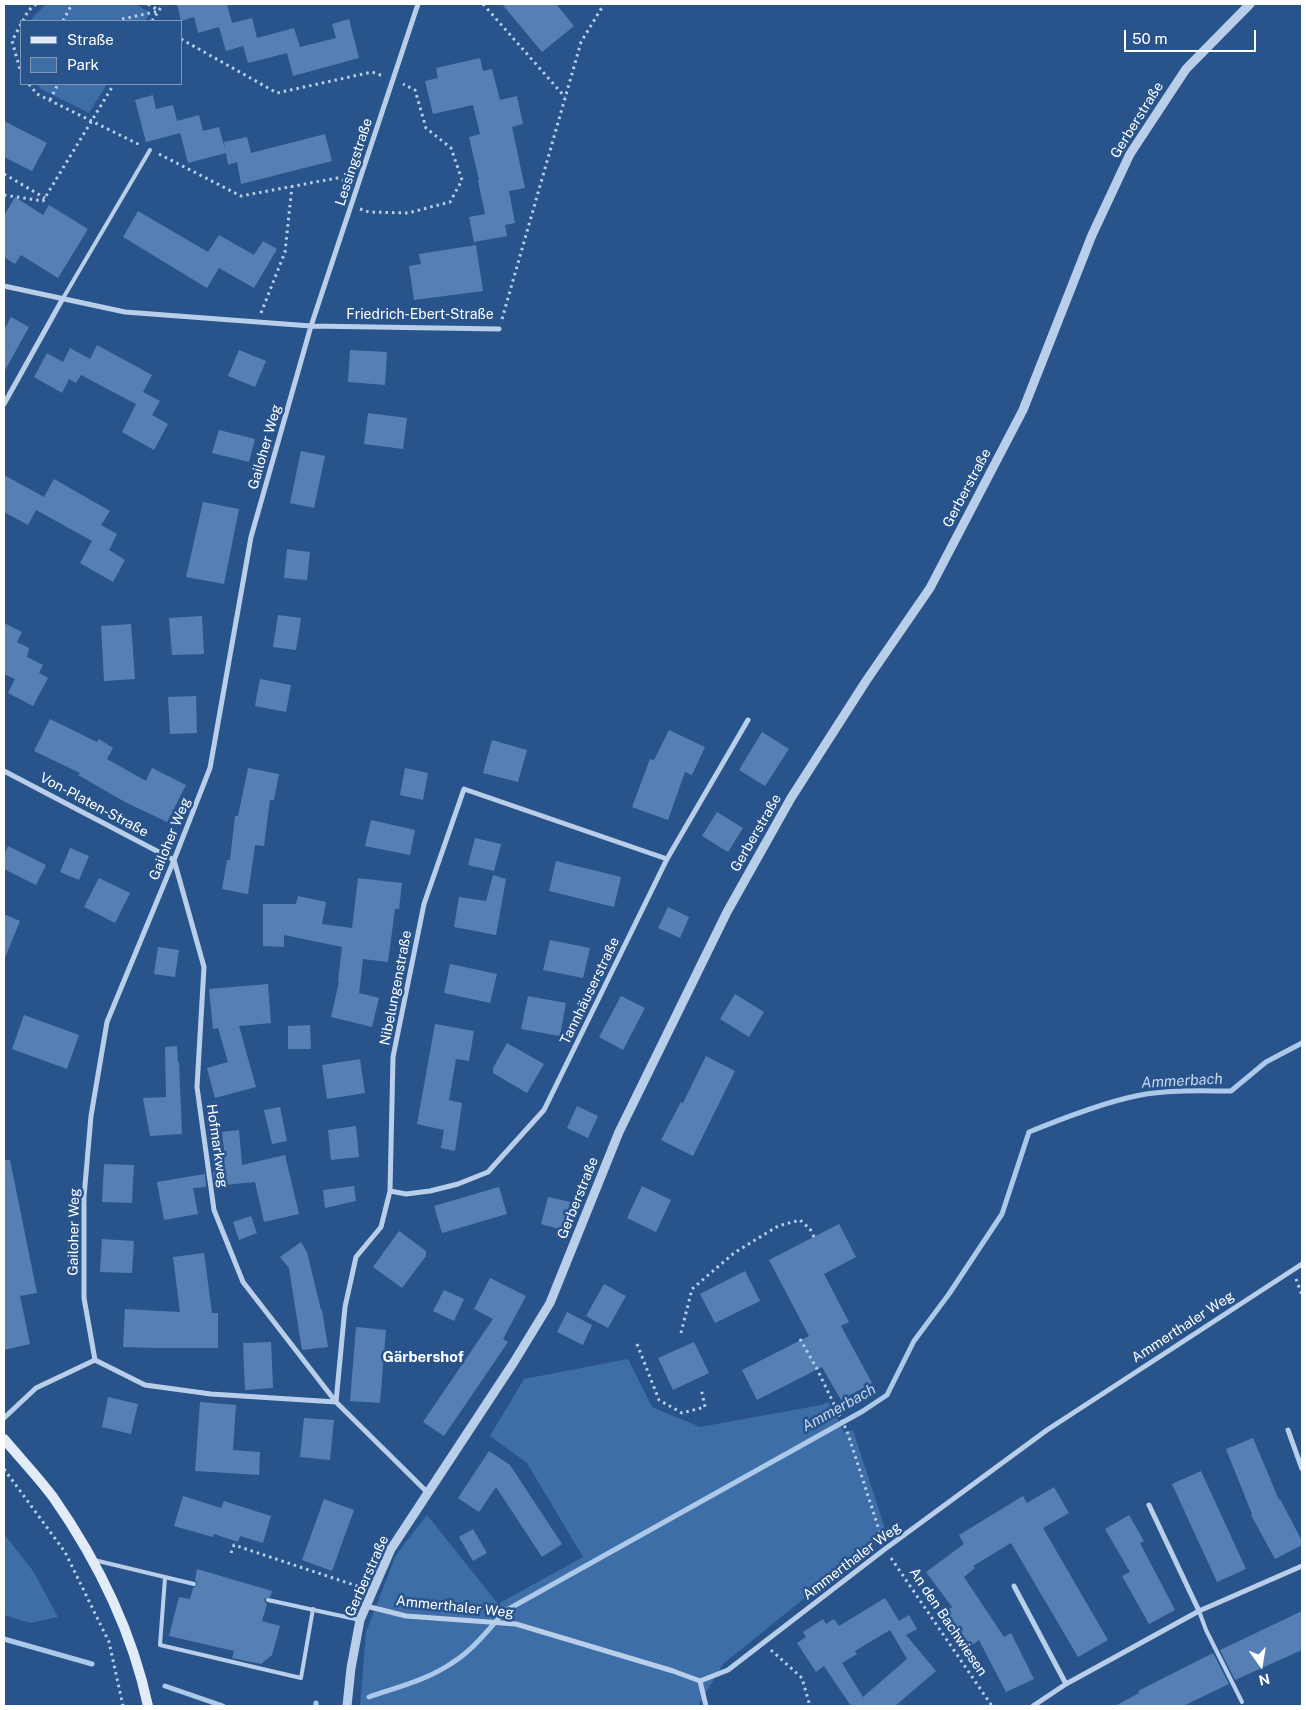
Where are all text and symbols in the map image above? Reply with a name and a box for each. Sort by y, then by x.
legend [20,20,182,85]
scale bar [1126,20,1258,52]
text: 50 m [1132,30,1167,47]
text: Straße [67,31,114,48]
text: Park [67,56,99,73]
street label: Gerberstraße [1107,79,1167,161]
street label: Lessingstraße [332,116,376,208]
street label: Friedrich-Ebert-Straße [346,307,494,323]
street label: Gailoher Weg [245,403,285,491]
street label: Gerberstraße [939,446,995,530]
street label: Von-Platen-Straße [37,769,151,841]
street label: Gerberstraße [727,791,785,875]
street label: Gailoher Weg [146,795,194,883]
street label: Nibelungenstraße [377,929,415,1047]
street label: Tannhäuserstraße [557,935,623,1047]
water label: Ammerbach [1141,1070,1223,1092]
street label: Hofmarkweg [203,1103,231,1189]
street label: Gerberstraße [554,1155,602,1241]
street label: Gailoher Weg [65,1188,83,1276]
street label: Ammerthaler Weg [1129,1288,1237,1366]
district label: Gärbershof [382,1348,464,1366]
water label: Ammerbach [799,1380,879,1436]
street label: Ammerthaler Weg [800,1519,904,1603]
street label: Gerberstraße [342,1533,392,1619]
street label: An den Bachwiesen [906,1565,990,1679]
street label: Ammerthaler Weg [395,1592,515,1622]
north arrow [1236,1640,1286,1690]
text: N [1257,1671,1272,1689]

